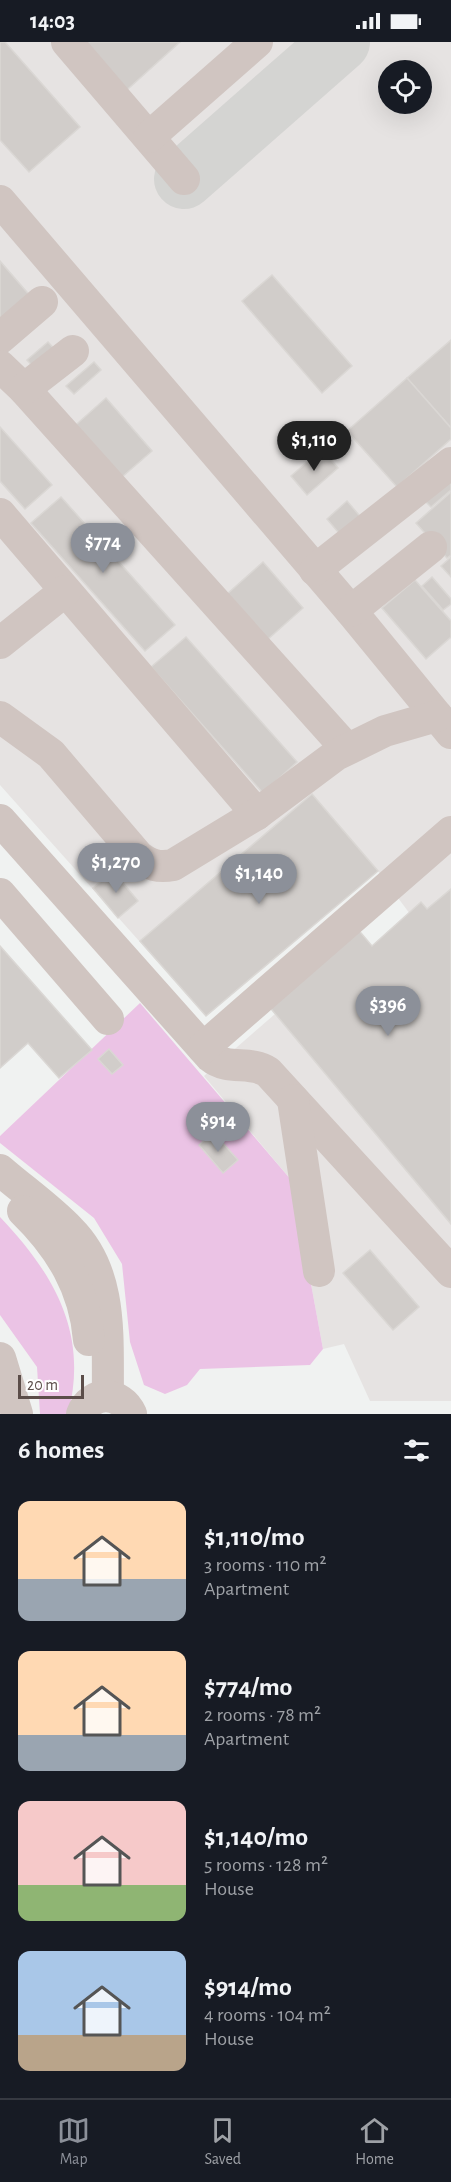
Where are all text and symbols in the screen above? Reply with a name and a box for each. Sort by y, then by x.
text: 14:03 [30,10,75,32]
map controls [378,60,432,114]
button: locate [378,60,432,114]
pin: $1,110 [265,421,363,472]
text: $1,110 [291,430,337,450]
pin: $774 [67,523,139,574]
text: $774 [85,532,121,552]
pin: $1,270 [67,843,165,894]
text: $1,270 [91,852,141,872]
pin: $1,140 [210,854,308,905]
text: $1,140 [235,863,283,883]
pin: $396 [352,986,424,1037]
text: $396 [370,995,406,1015]
pin: $914 [182,1102,254,1153]
text: $914 [200,1111,236,1131]
scale bar [18,1372,84,1400]
text: 20 m [27,1377,58,1393]
icon: filters [400,1434,433,1467]
text: 6 homes [18,1437,104,1463]
text: $1,110/mo [204,1524,305,1550]
icon: home [66,1525,138,1597]
text: 3 rooms · 110 m² [204,1555,327,1575]
text: Apartment [204,1579,289,1599]
text: $774/mo [204,1674,292,1700]
icon: home [66,1675,138,1747]
text: 2 rooms · 78 m² [204,1705,321,1725]
text: Apartment [204,1729,289,1749]
text: $1,140/mo [204,1824,308,1850]
icon: home [66,1825,138,1897]
text: 5 rooms · 128 m² [204,1855,328,1875]
text: House [204,1879,254,1899]
text: $914/mo [204,1974,292,2000]
icon: home [66,1975,138,2047]
text: 4 rooms · 104 m² [204,2005,331,2025]
text: House [204,2029,254,2049]
tab: Map [57,2114,90,2169]
tab: Saved [204,2114,241,2169]
tab: Home [355,2114,394,2169]

